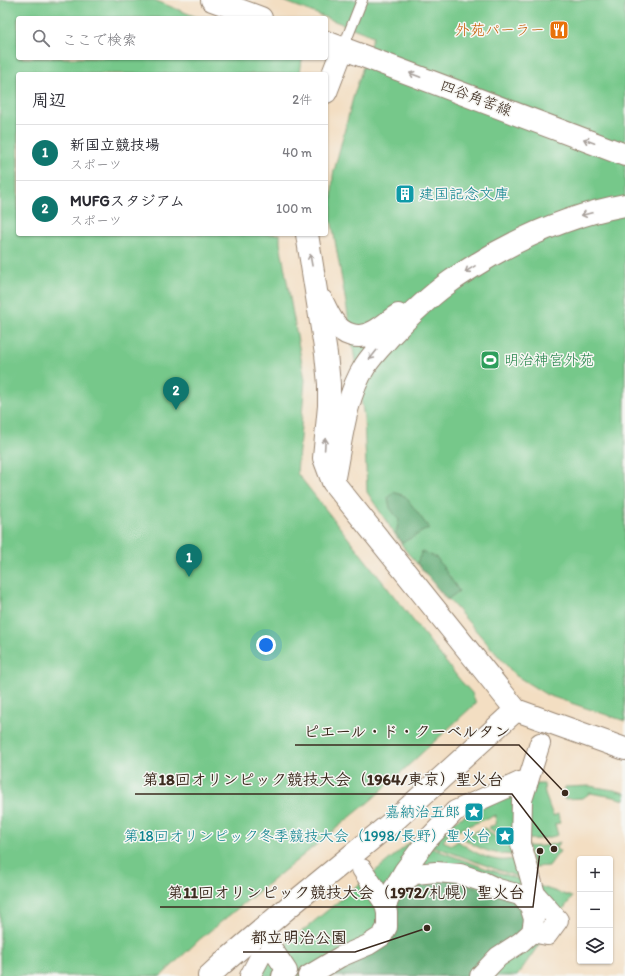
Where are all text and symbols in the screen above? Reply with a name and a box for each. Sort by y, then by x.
search box [16,16,328,60]
restaurant icon: 外苑パーラー [548,19,570,41]
place label: 外苑パーラー [455,21,545,39]
icon: search [30,27,52,49]
text: ここで検索 [62,31,137,49]
one-way arrow [409,71,421,79]
street label: 四谷角筈線 [438,76,514,120]
text: 周辺 [32,90,66,110]
text: 2件 [292,92,312,107]
text: 新国立競技場 [70,136,160,154]
one-way arrow [583,137,595,145]
text: 1 [42,145,48,160]
text: 40 m [282,145,312,160]
text: スポーツ [70,157,122,172]
building icon: 建国記念文庫 [394,183,416,205]
place label: 建国記念文庫 [419,185,509,203]
text: MUFGスタジアム [70,192,185,210]
text: 2 [42,201,48,216]
text: 100 m [276,201,312,216]
one-way arrow [581,211,594,218]
text: スポーツ [70,213,122,228]
one-way arrow [307,254,315,267]
one-way arrow [465,265,476,273]
sports icon: 明治神宮外苑 [479,349,501,371]
one-way arrow [369,350,378,361]
place label: 明治神宮外苑 [504,351,594,369]
pin: 2 [163,377,189,410]
one-way arrow [321,438,328,451]
pin: 1 [176,544,202,577]
your location [256,635,276,655]
callout: ピエール・ド・クーベルタン [295,717,519,745]
text: ピエール・ド・クーベルタン [303,722,511,741]
callout: 第18回オリンピック競技大会（1964/東京）聖火台 [135,766,512,794]
text: 第18回オリンピック競技大会（1964/東京）聖火台 [143,770,503,789]
place icon: 嘉納治五郎 [463,801,485,823]
place label: 嘉納治五郎 [385,803,460,821]
place icon: 第18回オリンピック冬季競技大会（1998/長野）聖火台 [494,825,516,847]
place label: 第18回オリンピック冬季競技大会（1998/長野）聖火台 [124,827,491,845]
map controls [577,856,613,964]
button: + [577,856,613,892]
callout: 第11回オリンピック競技大会（1972/札幌）聖火台 [160,879,533,907]
text: 第11回オリンピック競技大会（1972/札幌）聖火台 [167,883,525,902]
button: − [577,892,613,928]
callout: 都立明治公園 [243,924,355,952]
text: 都立明治公園 [251,928,347,947]
button: layers [577,928,613,964]

